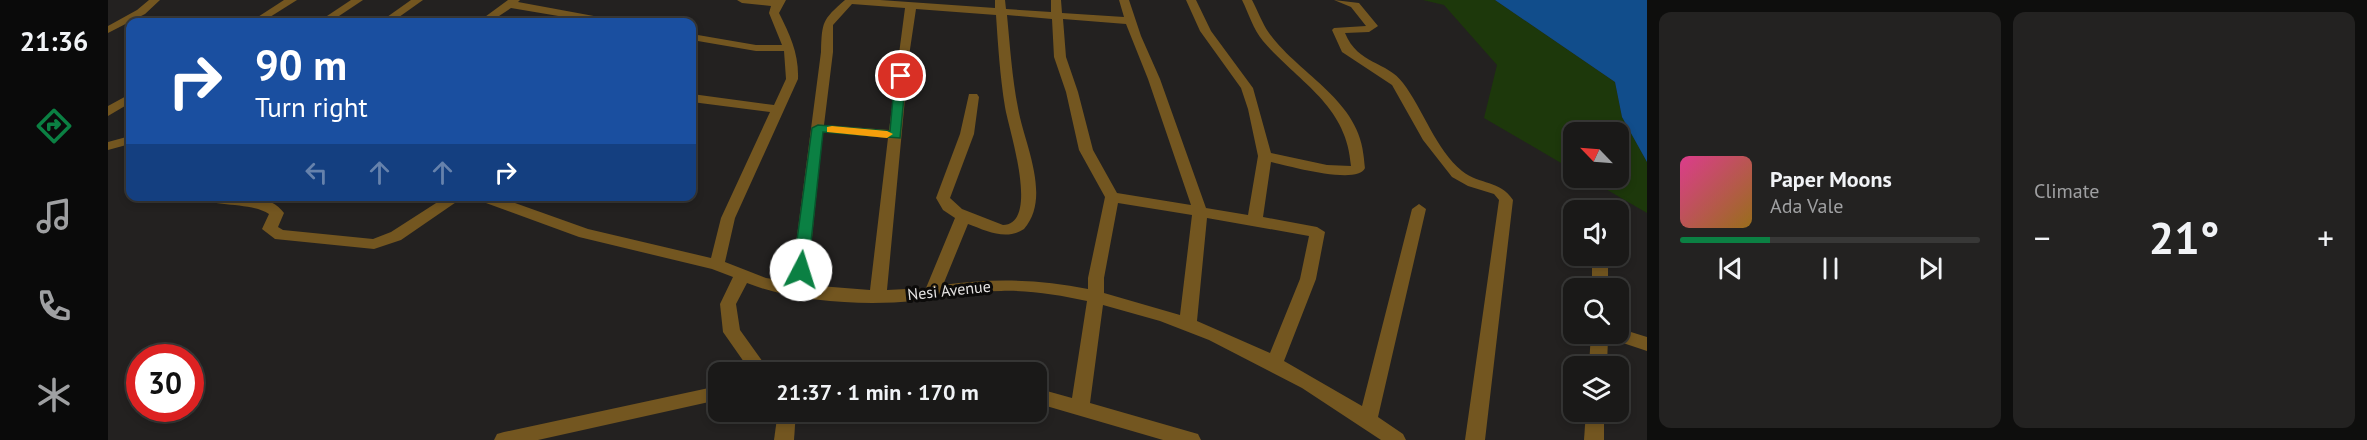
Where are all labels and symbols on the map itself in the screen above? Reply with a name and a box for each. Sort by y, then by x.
pin [875,50,926,101]
north arrow [1563,122,1629,188]
position arrow [769,238,833,302]
street label: Nesi Avenue [906,276,992,304]
speed limit sign: 30 [126,344,204,422]

